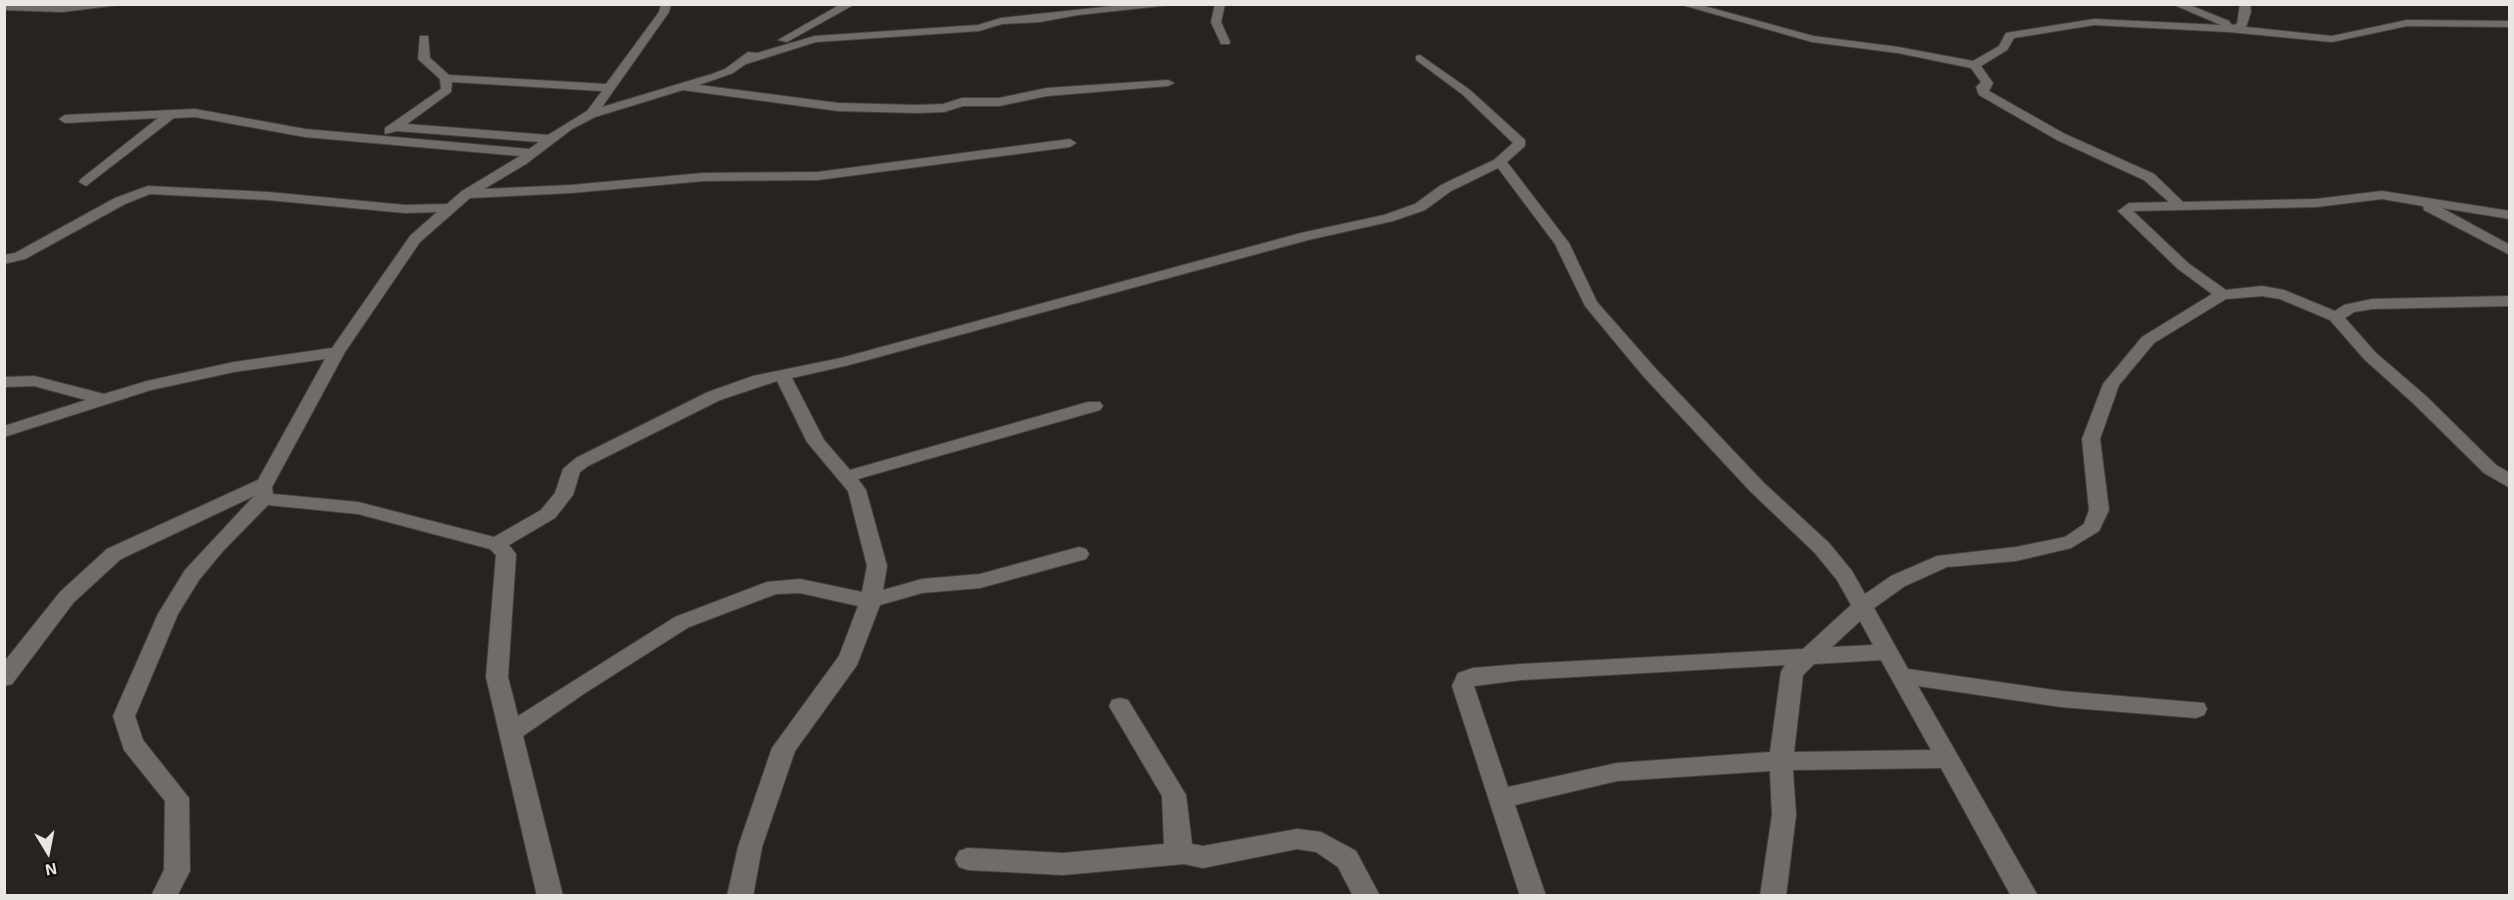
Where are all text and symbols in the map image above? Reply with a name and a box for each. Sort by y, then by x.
north arrow [18,822,78,882]
text: N [44,860,59,881]

